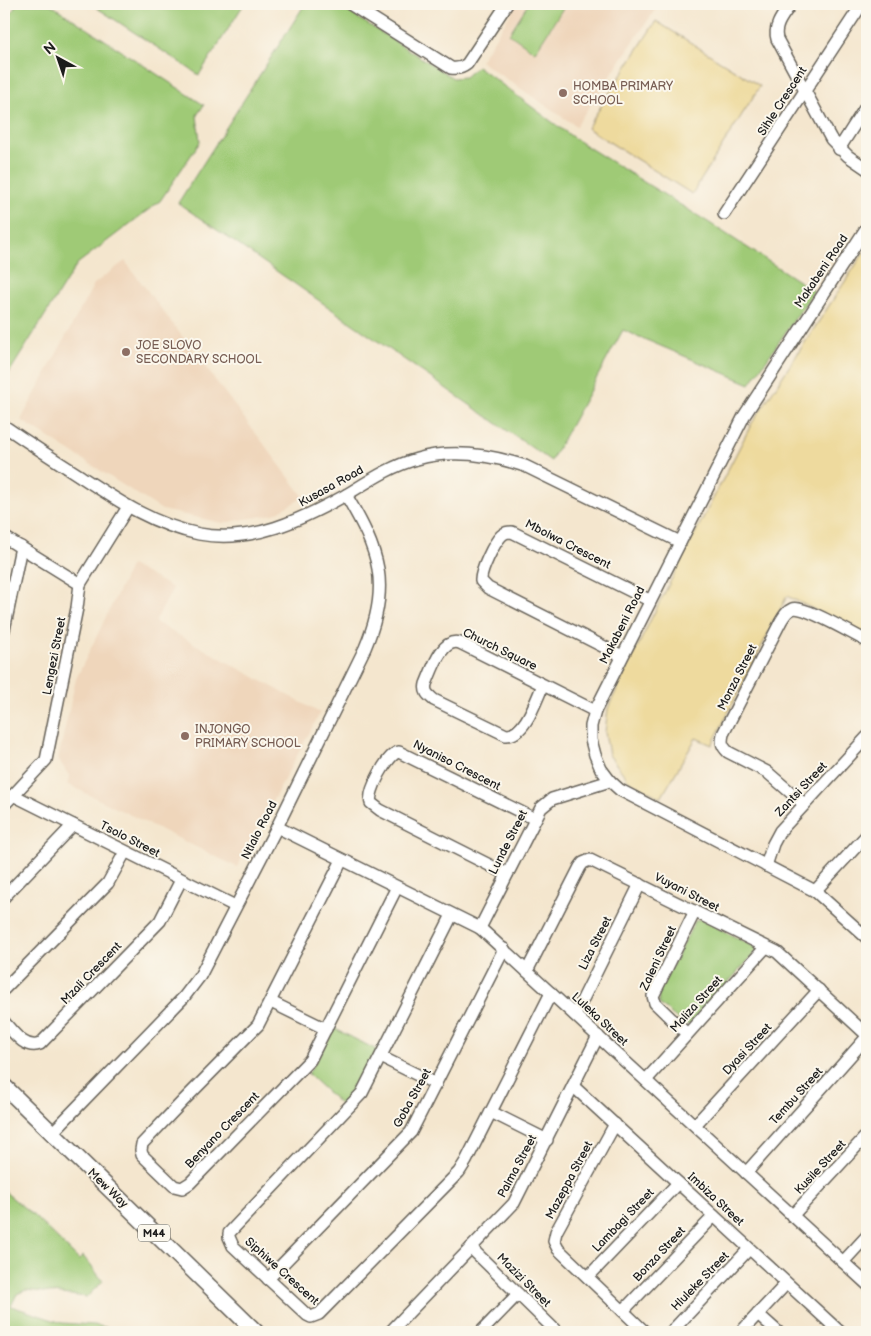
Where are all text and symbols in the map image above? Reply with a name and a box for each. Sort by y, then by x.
north arrow [32,32,82,82]
text: N [40,39,59,58]
street label: Sihle Crescent [755,64,810,139]
place label: HOMBA PRIMARY SCHOOL [573,79,674,108]
marker: HOMBA PRIMARY SCHOOL [557,87,569,99]
street label: Makabeni Road [791,232,852,311]
place label: JOE SLOVO SECONDARY SCHOOL [136,338,262,367]
marker: JOE SLOVO SECONDARY SCHOOL [120,346,132,358]
street label: Kusasa Road [296,462,366,510]
street label: Mbolwa Crescent [522,516,613,573]
street label: Makabeni Road [596,584,649,667]
street label: Lengezi Street [40,616,69,696]
street label: Church Square [460,625,539,674]
street label: Monza Street [714,641,761,713]
place label: INJONGO PRIMARY SCHOOL [195,722,301,751]
marker: INJONGO PRIMARY SCHOOL [179,730,191,742]
street label: Nyaniso Crescent [411,737,503,794]
street label: Zantsi Street [772,759,831,820]
street label: Ntlalo Road [238,798,281,862]
street label: Lunde Street [486,807,531,877]
street label: Tsolo Street [97,818,163,861]
street label: Vuyani Street [652,870,722,915]
street label: Liza Street [576,914,615,972]
street label: Zaleni Street [637,923,680,994]
street label: Mzali Crescent [58,939,125,1008]
street label: Maliza Street [667,973,726,1036]
street label: Luleka Street [568,989,631,1050]
street label: Dyasi Street [720,1020,775,1078]
street label: Tembu Street [767,1064,826,1128]
street label: Goba Street [390,1066,435,1130]
street label: Benyano Crescent [182,1089,263,1172]
street label: Palma Street [495,1132,540,1200]
street label: Kusile Street [791,1137,849,1198]
street label: Mazeppa Street [543,1138,597,1222]
street label: Mew Way [84,1165,132,1212]
street label: Imbiza Street [684,1169,747,1229]
street label: Lambagi Street [589,1185,658,1255]
street label: Bonza Street [630,1223,689,1285]
road number: M44 [138,1224,170,1242]
street label: Siphiwe Crescent [242,1234,322,1309]
street label: Hluleke Street [668,1248,733,1314]
street label: Mazizi Street [494,1250,554,1311]

